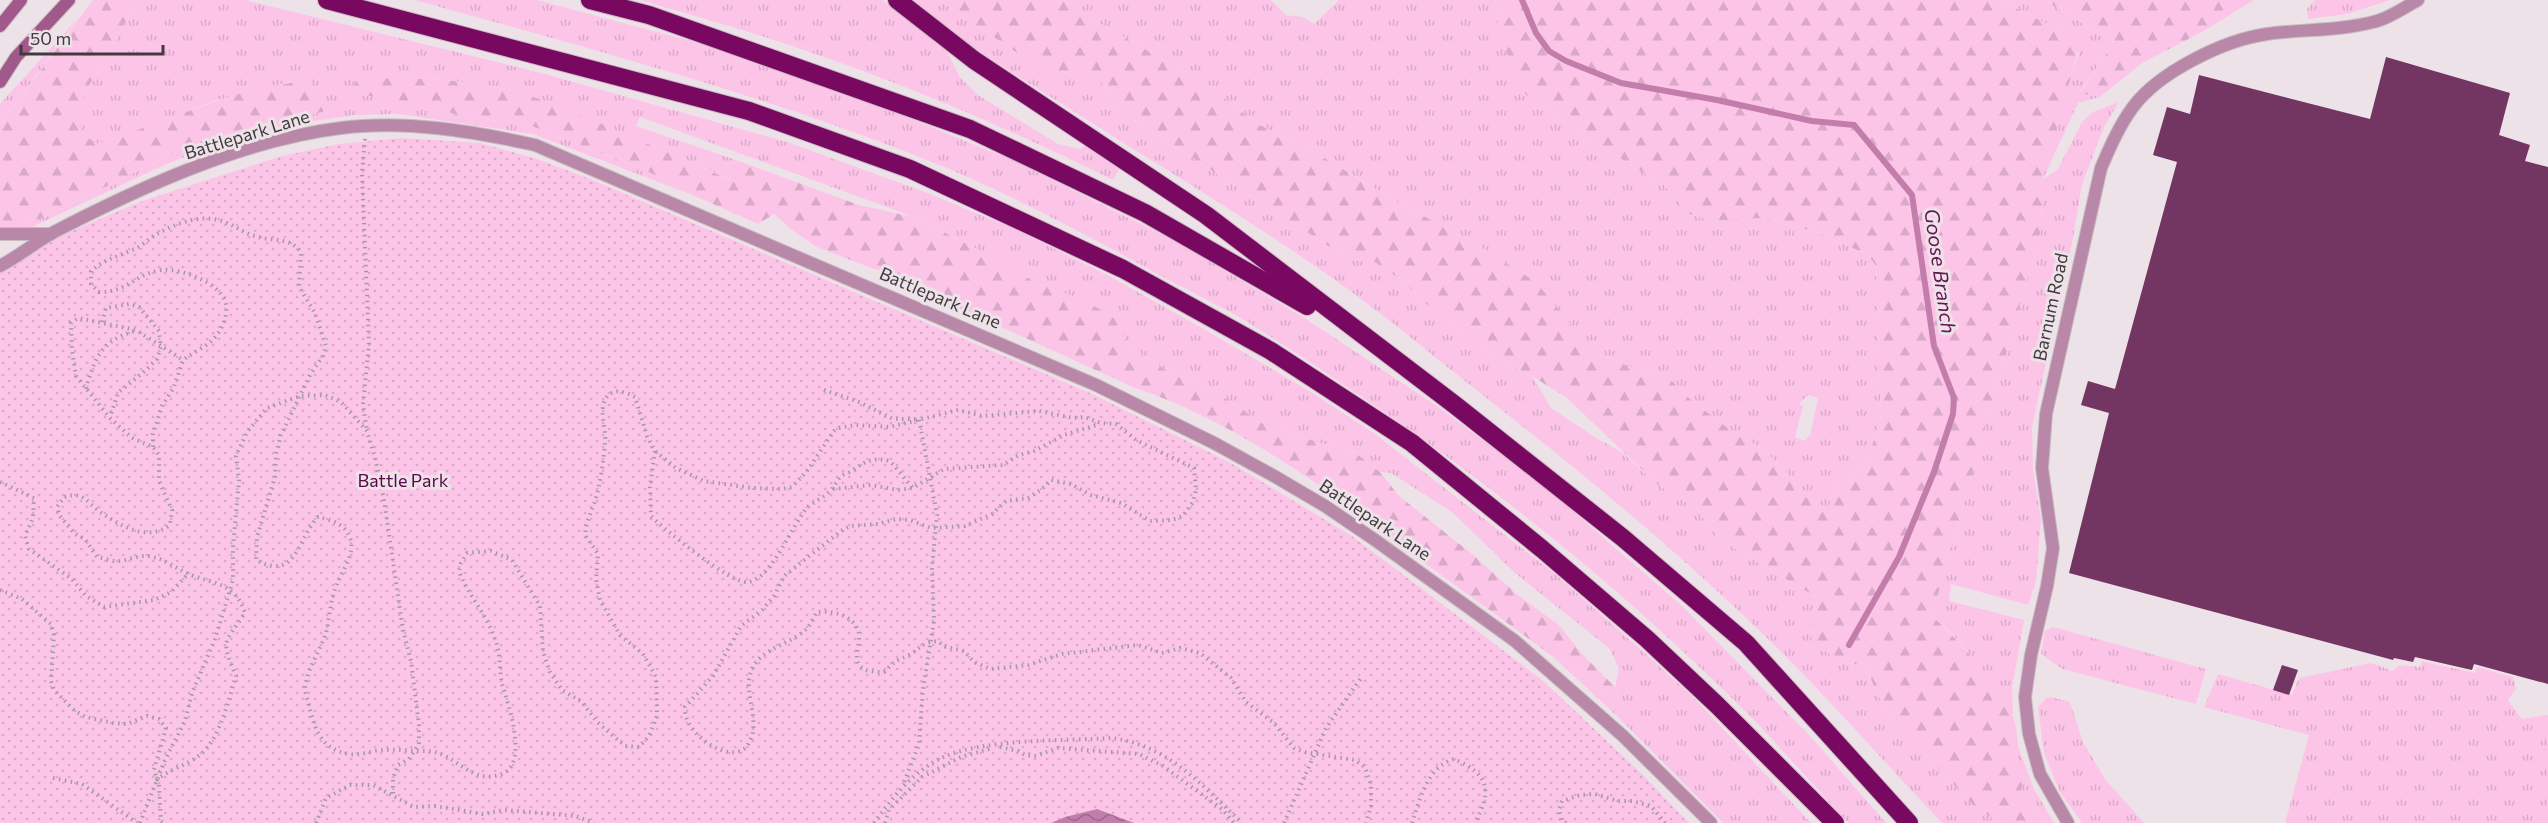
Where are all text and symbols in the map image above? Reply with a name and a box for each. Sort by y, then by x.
scale bar [21,18,164,56]
text: 50 m [30,27,71,49]
street label: Battlepark Lane [181,105,312,164]
water label: Goose Branch [1920,207,1962,335]
street label: Barnum Road [2028,251,2072,363]
street label: Battlepark Lane [876,262,1004,333]
park label: Battle Park [358,469,449,491]
street label: Battlepark Lane [1316,474,1436,565]

